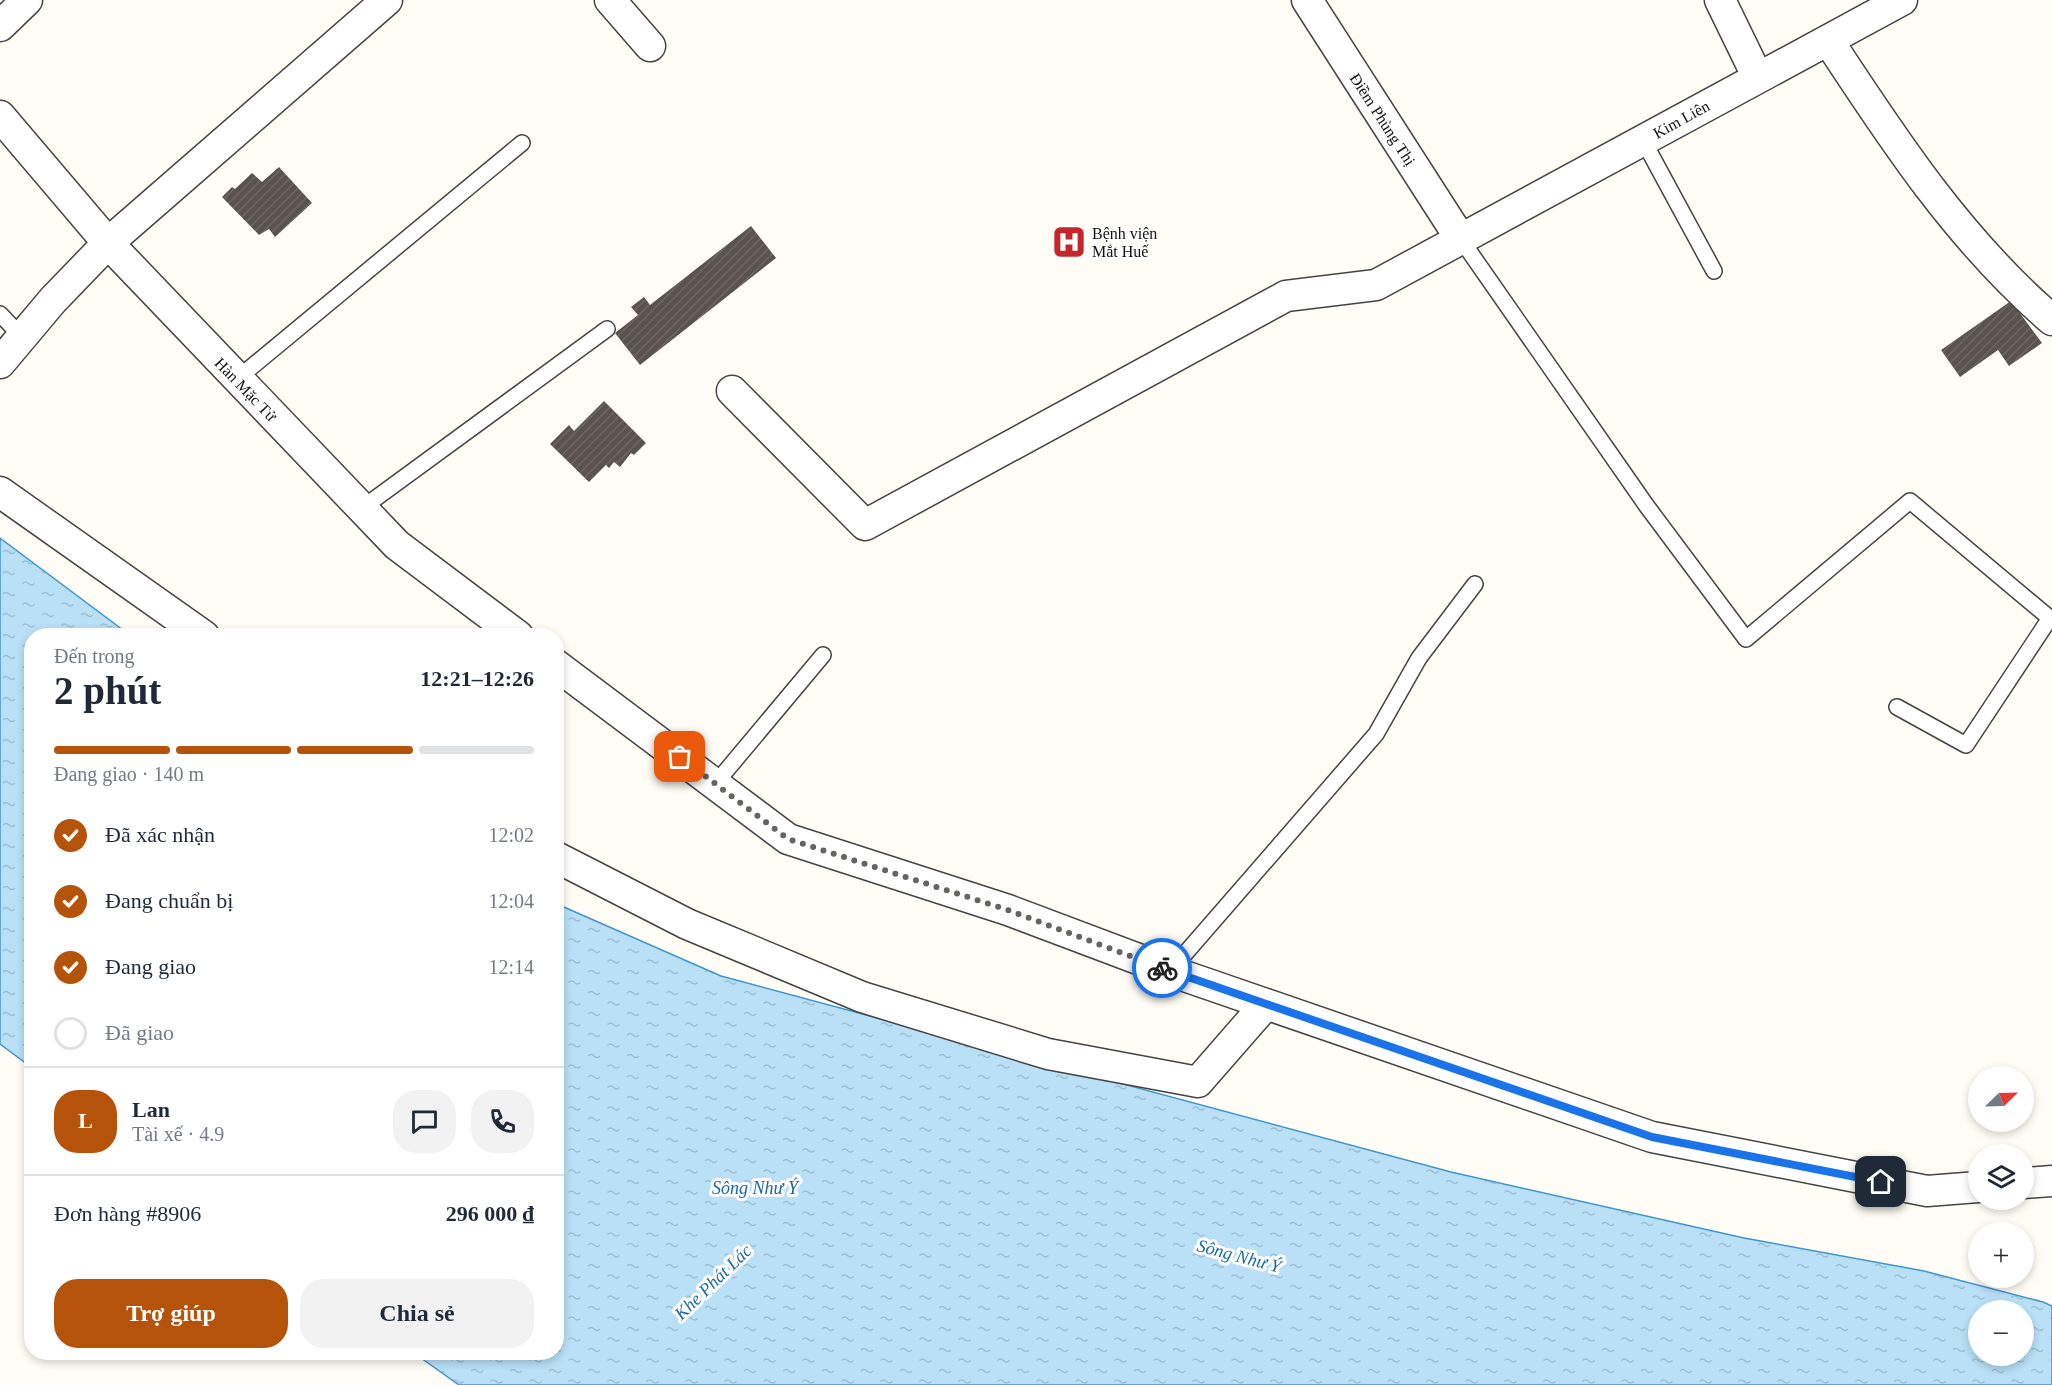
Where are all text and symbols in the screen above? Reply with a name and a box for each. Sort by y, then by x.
street label: Điềm Phùng Thị [1346,70,1419,170]
street label: Kim Liên [1650,97,1712,142]
hospital icon: Bệnh viện Mắt Huế [1051,224,1087,260]
place label: Bệnh viện Mắt Huế [1092,225,1157,260]
street label: Hàn Mặc Tử [211,354,281,425]
text: Đến trong [54,645,135,667]
text: 12:21–12:26 [420,666,534,691]
text: 2 phút [54,669,161,712]
pin [654,731,705,782]
icon: bag [663,740,696,773]
text: Đang giao · 140 m [54,763,204,785]
icon: check [54,819,87,852]
text: Đã xác nhận [105,822,215,847]
text: 12:02 [488,824,534,846]
icon: check [54,885,87,918]
text: Đang chuẩn bị [105,888,233,913]
text: 12:04 [488,890,534,912]
courier [1132,938,1192,998]
icon: check [54,951,87,984]
icon: bike [1146,952,1179,985]
text: Đang giao [105,954,196,979]
text: 12:14 [488,956,534,978]
text: Đã giao [105,1020,174,1045]
north arrow [1968,1066,2034,1132]
map controls [1968,1066,2034,1366]
button: chat [393,1090,456,1153]
button: phone [471,1090,534,1153]
text: Lan [132,1097,170,1122]
text: L [78,1108,93,1133]
text: Tài xế · 4.9 [132,1123,224,1145]
button: layers [1968,1144,2034,1210]
pin [1855,1156,1906,1207]
icon: home [1864,1165,1897,1198]
water label: Sông Như Ý [712,1177,800,1198]
text: Đơn hàng #8906 [54,1201,201,1226]
text: 296 000 ₫ [446,1201,534,1226]
button: + [1968,1222,2034,1288]
water label: Sông Như Ý [1195,1234,1285,1277]
water label: Khe Phát Lác [670,1240,756,1324]
button: Trợ giúp [54,1279,288,1348]
button: Chia sẻ [300,1279,534,1348]
button: − [1968,1300,2034,1366]

